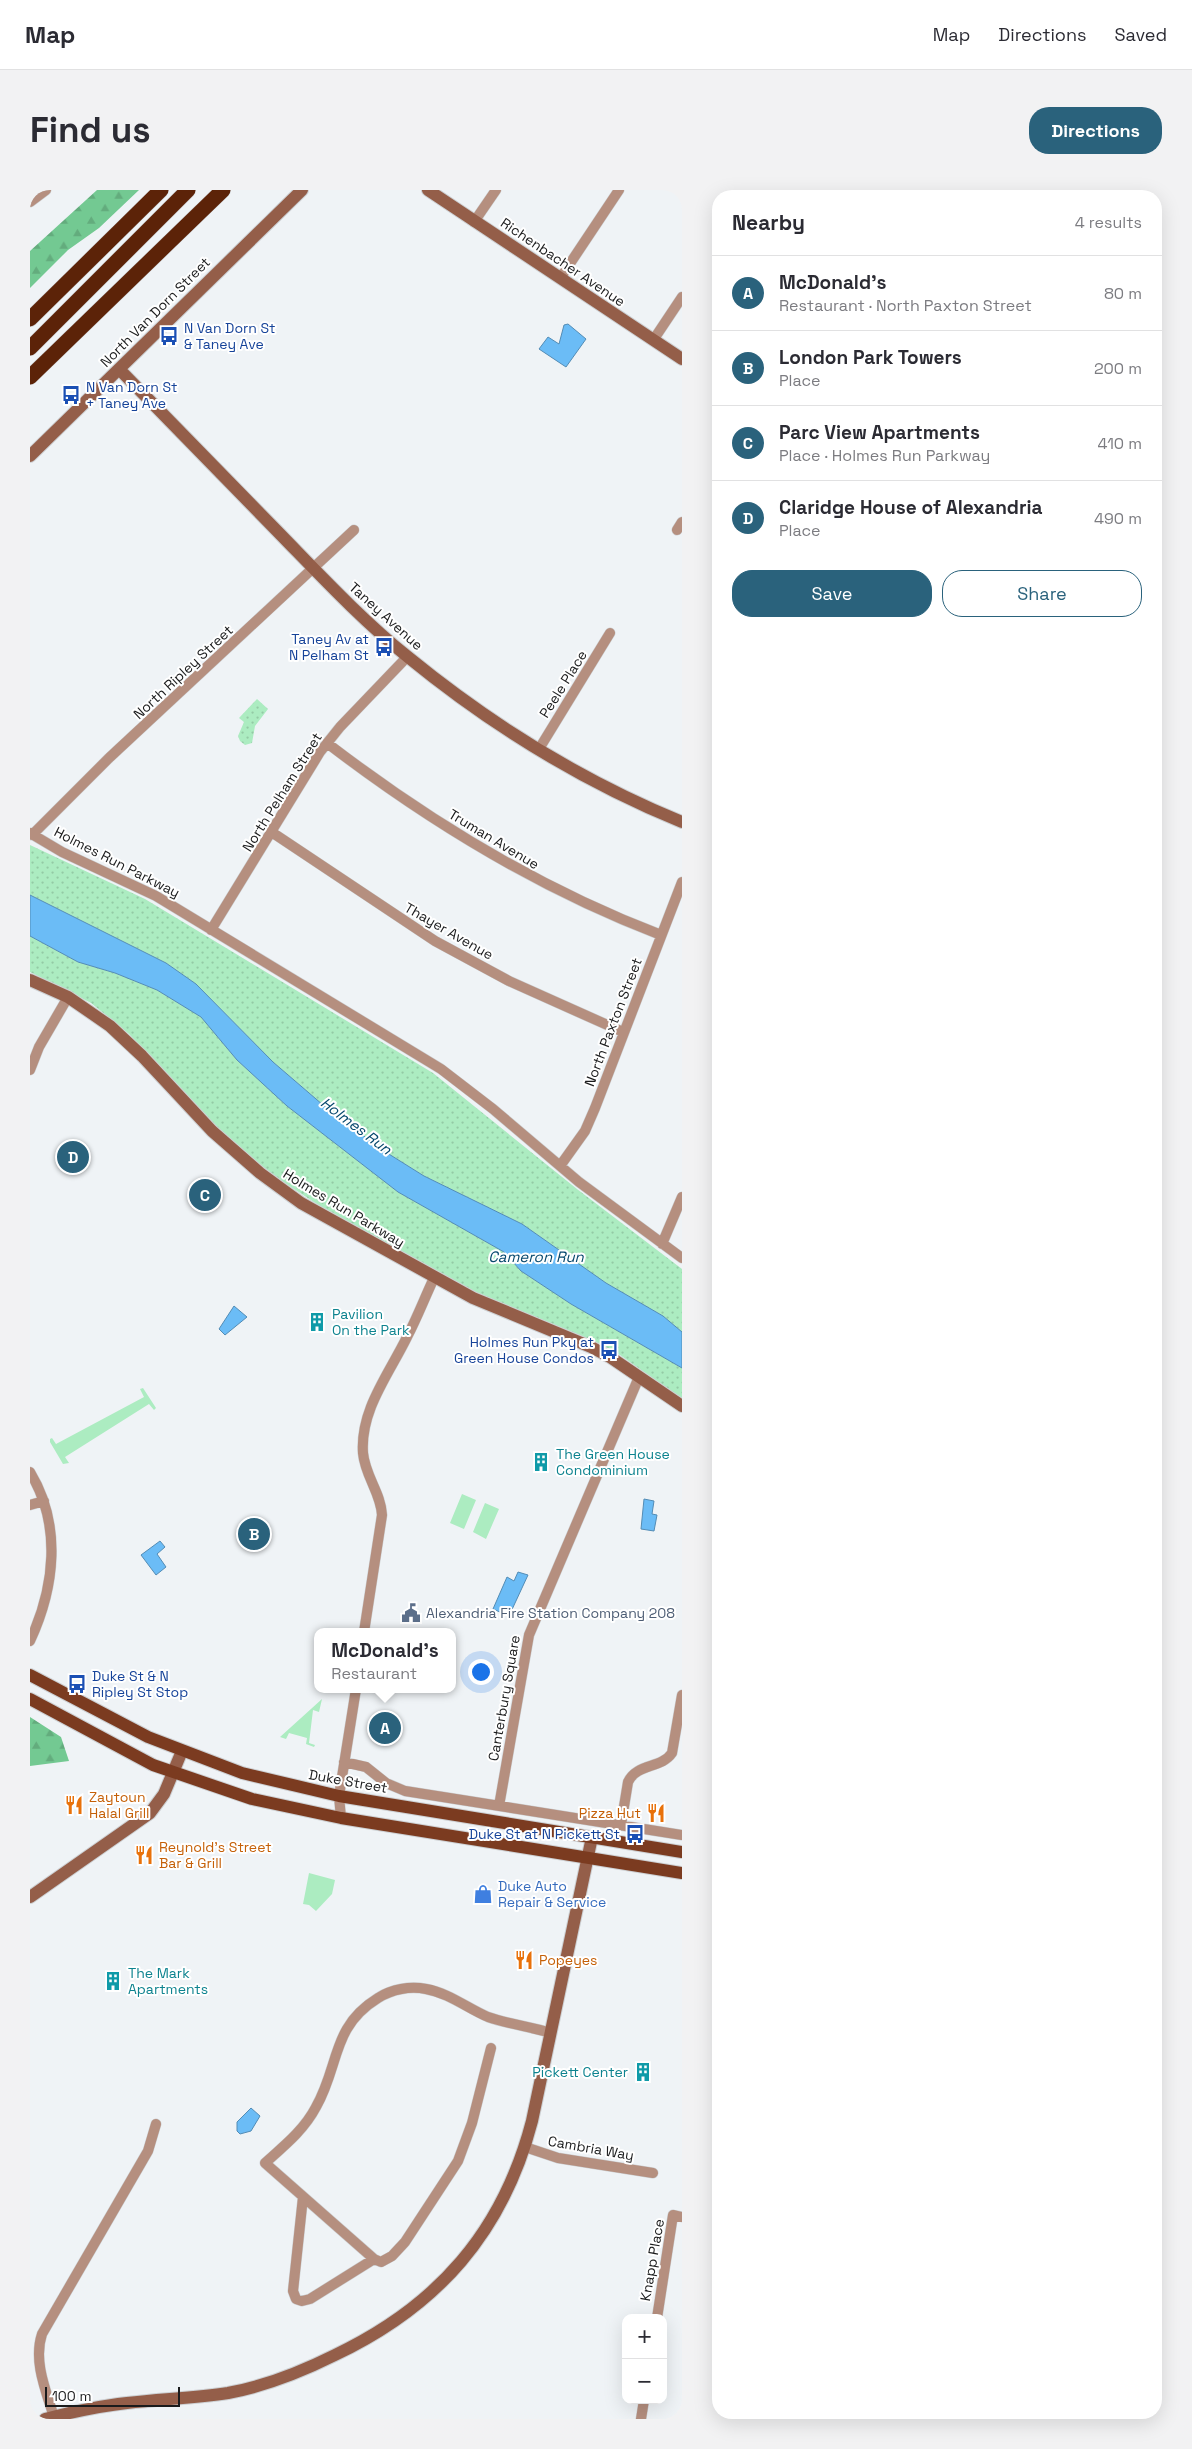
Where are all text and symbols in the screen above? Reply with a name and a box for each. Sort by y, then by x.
text: Map [25,19,75,50]
text: Map [933,23,970,46]
text: Directions [998,23,1087,46]
text: Saved [1115,23,1167,46]
button: Directions [1029,107,1162,154]
text: Find us [30,108,151,152]
text: Nearby [732,209,805,236]
text: 4 results [1075,212,1142,233]
street label: Richenbacher Avenue [497,214,629,310]
street label: North Van Dorn Street [96,253,214,371]
text: McDonald's [779,270,886,295]
text: A [743,283,753,304]
text: 80 m [1104,283,1142,304]
text: Restaurant · North Paxton Street [779,295,1032,316]
place label: N Van Dorn St & Taney Ave [184,319,276,353]
bus stop icon: N Van Dorn St & Taney Ave [158,325,180,347]
text: London Park Towers [779,345,962,370]
text: B [743,358,753,379]
text: 200 m [1094,358,1142,379]
text: Place [779,370,821,391]
place label: N Van Dorn St + Taney Ave [86,378,178,412]
bus stop icon: N Van Dorn St + Taney Ave [60,384,82,406]
text: Parc View Apartments [779,420,980,445]
text: C [743,433,753,454]
text: 410 m [1098,433,1142,454]
text: Place · Holmes Run Parkway [779,445,990,466]
text: Claridge House of Alexandria [779,495,1043,520]
text: D [743,508,753,529]
text: 490 m [1094,508,1142,529]
text: Place [779,520,821,541]
button: Save [732,570,932,617]
button: Share [942,570,1142,617]
street label: Taney Avenue [345,578,427,654]
street label: North Ripley Street [129,621,237,723]
place label: Taney Av at N Pelham St [289,630,369,664]
bus stop icon: Taney Av at N Pelham St [373,636,395,658]
street label: Peele Place [535,647,591,721]
street label: North Pelham Street [238,729,326,855]
street label: Truman Avenue [445,805,543,873]
street label: Holmes Run Parkway [51,822,183,902]
street label: Thayer Avenue [401,898,497,964]
street label: North Paxton Street [580,955,646,1089]
water label: Holmes Run [317,1093,396,1159]
pin: D [57,1138,89,1176]
street label: Holmes Run Parkway [280,1165,408,1251]
pin: C [189,1176,221,1214]
water label: Cameron Run [488,1247,585,1266]
place label: Pavilion On the Park [332,1305,410,1339]
building icon: Pavilion On the Park [306,1311,328,1333]
place label: Holmes Run Pky at Green House Condos [454,1333,594,1367]
bus stop icon: Holmes Run Pky at Green House Condos [598,1339,620,1361]
place label: The Green House Condominium [556,1445,670,1479]
building icon: The Green House Condominium [530,1451,552,1473]
pin: B [238,1515,270,1553]
public building icon: Alexandria Fire Station Company 208 [400,1602,422,1624]
place label: Alexandria Fire Station Company 208 [426,1604,675,1622]
popup [314,1628,456,1693]
street label: Canterbury Square [484,1634,524,1762]
text: McDonald's [331,1638,439,1663]
your location [468,1659,494,1685]
text: Restaurant [331,1663,417,1684]
place label: Duke St & N Ripley St Stop [92,1667,188,1701]
bus stop icon: Duke St & N Ripley St Stop [66,1673,88,1695]
pin: A [369,1709,401,1747]
street label: Duke Street [307,1765,389,1797]
place label: Zaytoun Halal Grill [89,1788,150,1822]
restaurant icon: Zaytoun Halal Grill [63,1794,85,1816]
restaurant icon: Pizza Hut [645,1802,667,1824]
place label: Pizza Hut [579,1804,641,1822]
bus stop icon: Duke St at N Pickett St [624,1823,646,1845]
place label: Duke St at N Pickett St [469,1825,620,1843]
place label: Reynold's Street Bar & Grill [159,1838,272,1872]
restaurant icon: Reynold's Street Bar & Grill [133,1844,155,1866]
place label: Duke Auto Repair & Service [498,1877,606,1911]
shop icon: Duke Auto Repair & Service [472,1883,494,1905]
restaurant icon: Popeyes [513,1949,535,1971]
place label: Popeyes [539,1951,597,1969]
place label: The Mark Apartments [128,1964,208,1998]
building icon: The Mark Apartments [102,1970,124,1992]
building icon: Pickett Center [632,2061,654,2083]
place label: Pickett Center [532,2063,628,2081]
street label: Cambria Way [547,2132,635,2164]
street label: Knapp Place [636,2217,668,2303]
map controls [622,2314,667,2404]
button: + [622,2314,667,2359]
button: − [622,2359,667,2404]
scale bar [45,2384,180,2407]
text: 100 m [52,2387,91,2405]

